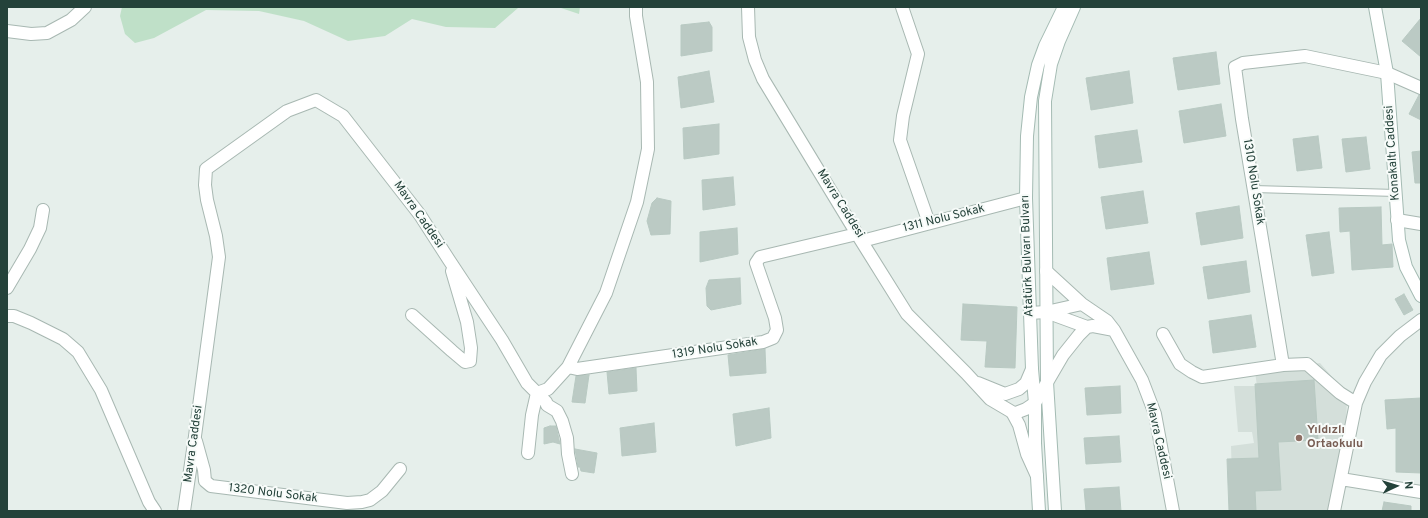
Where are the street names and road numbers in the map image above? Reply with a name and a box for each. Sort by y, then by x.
street label: Konakaltı Caddesi [1382,105,1404,201]
street label: 1310 Nolu Sokak [1239,138,1267,226]
street label: Mavra Caddesi [813,167,867,241]
street label: Mavra Caddesi [390,179,446,251]
street label: Atatürk Bulvarı Bulvarı [1019,195,1037,317]
street label: 1311 Nolu Sokak [902,202,986,236]
street label: 1319 Nolu Sokak [671,335,759,363]
street label: Mavra Caddesi [1142,401,1174,481]
street label: Mavra Caddesi [181,404,207,484]
street label: 1320 Nolu Sokak [228,481,318,507]

